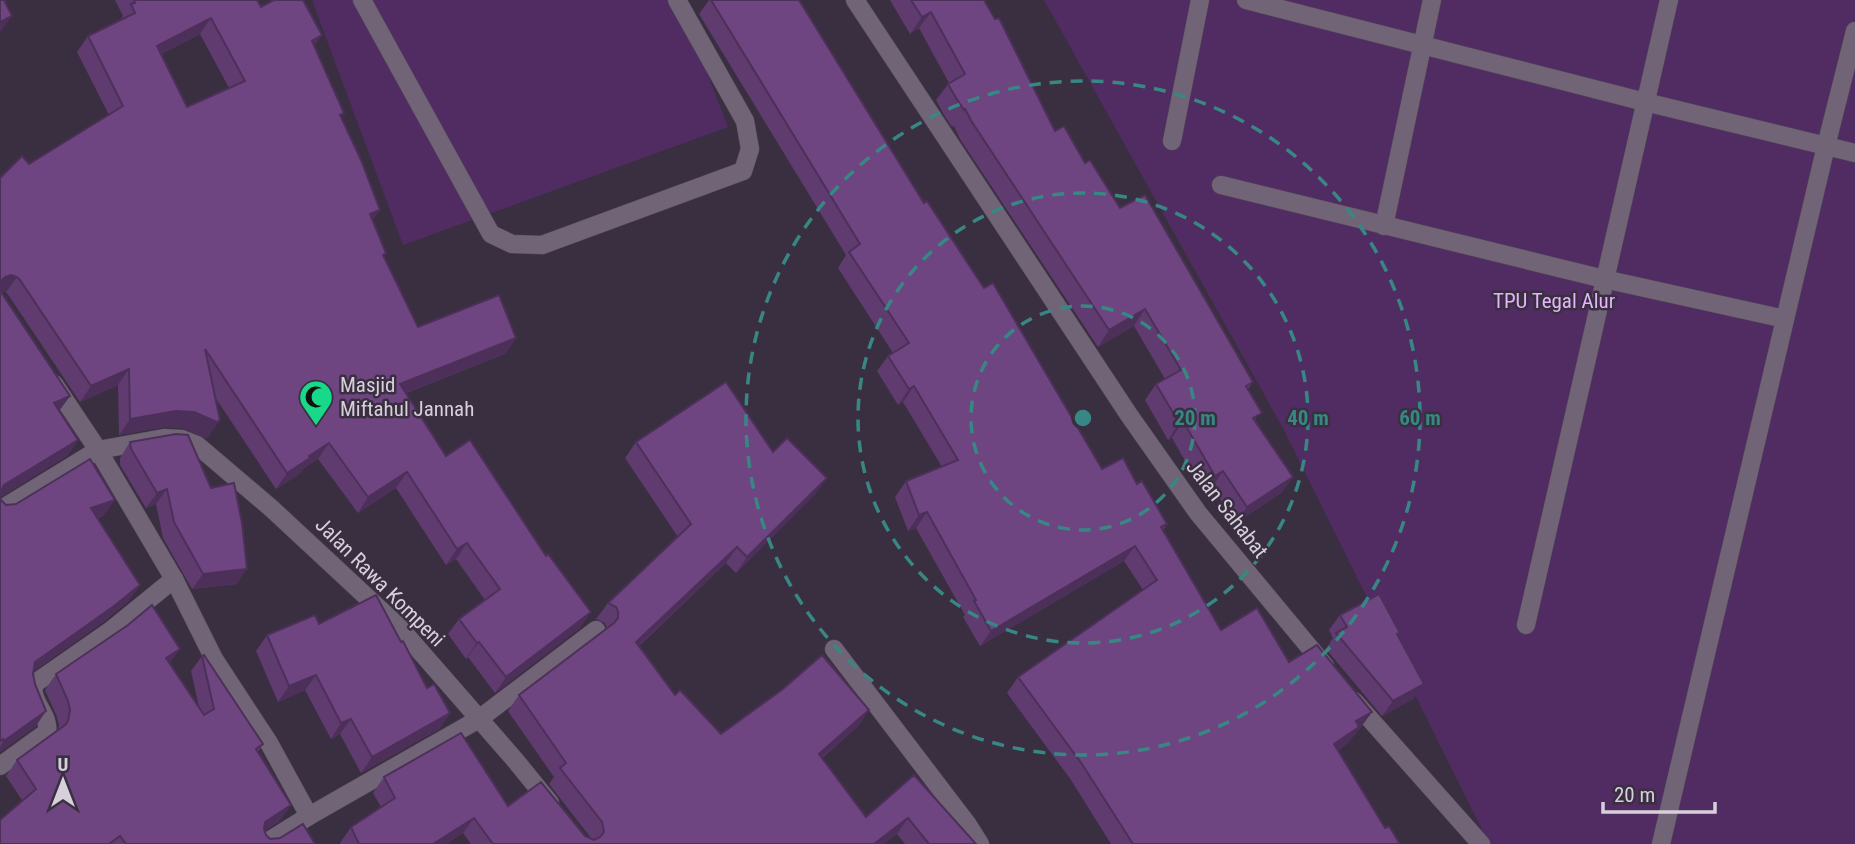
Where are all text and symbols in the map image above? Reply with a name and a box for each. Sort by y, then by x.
park label: TPU Tegal Alur [1493,289,1615,313]
place label: Masjid Miftahul Jannah [340,373,474,421]
mosque icon: Masjid Miftahul Jannah [297,378,335,427]
centre of rings [1071,406,1095,430]
text: 20 m [1174,406,1216,430]
text: 40 m [1287,406,1329,430]
text: 60 m [1399,406,1441,430]
street label: Jalan Sahabat [1181,455,1273,563]
street label: Jalan Rawa Kompeni [311,513,449,651]
north arrow [28,746,98,816]
text: U [58,753,68,776]
scale bar [1603,770,1715,814]
text: 20 m [1614,783,1655,807]

